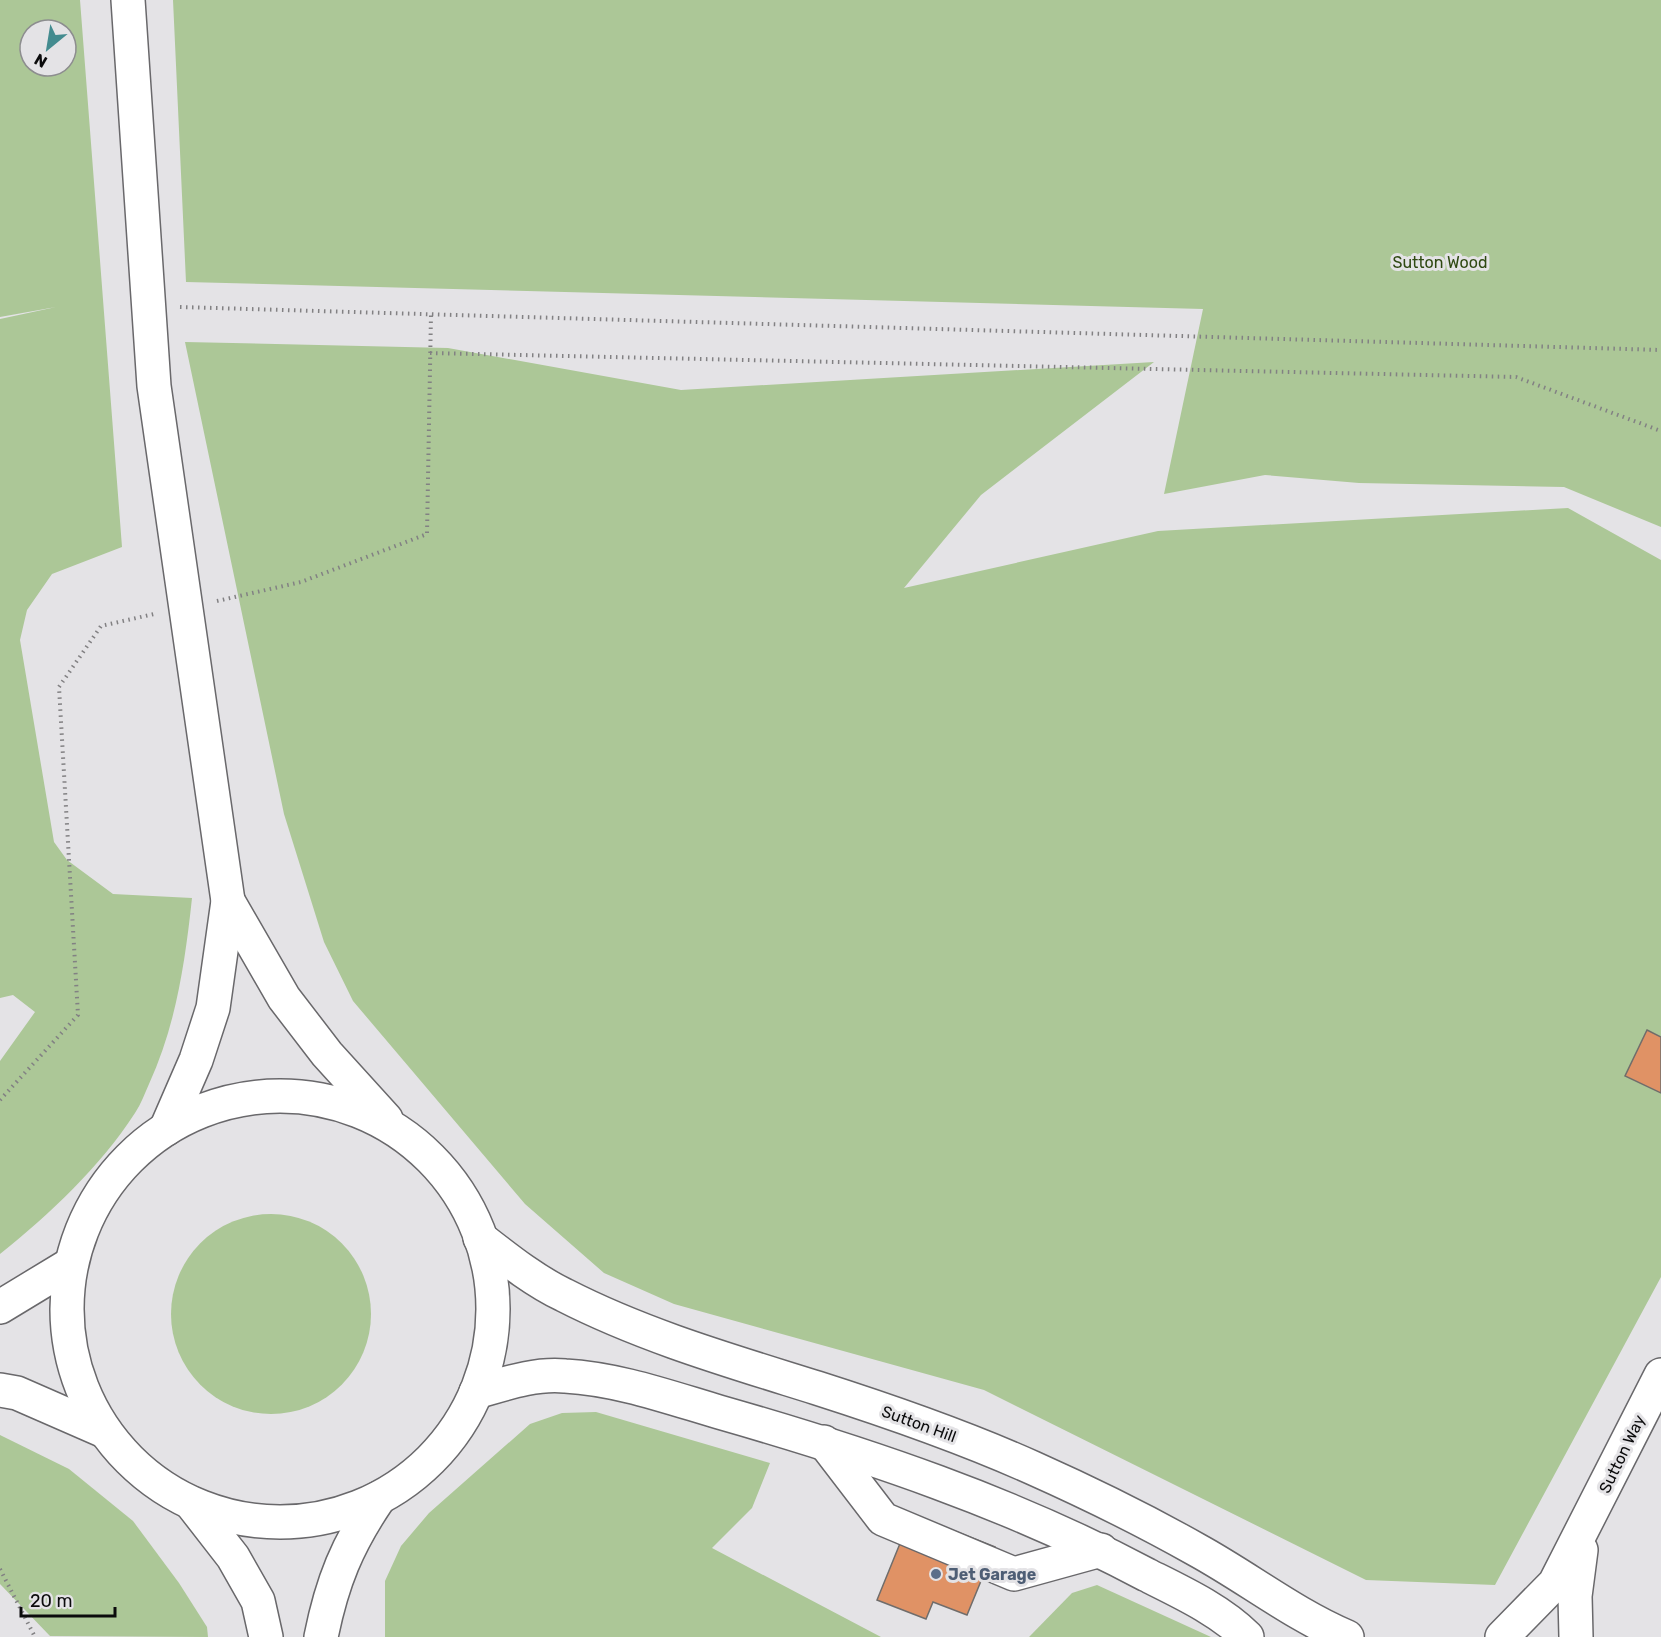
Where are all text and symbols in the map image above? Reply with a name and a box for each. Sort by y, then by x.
north arrow [18,18,78,78]
text: N [31,49,50,72]
park label: Sutton Wood [1392,253,1488,272]
street label: Sutton Hill [879,1402,959,1446]
street label: Sutton Way [1595,1412,1649,1496]
place label: Jet Garage [948,1565,1036,1584]
marker: Jet Garage [929,1567,943,1581]
scale bar [21,1580,116,1618]
text: 20 m [30,1590,72,1612]

